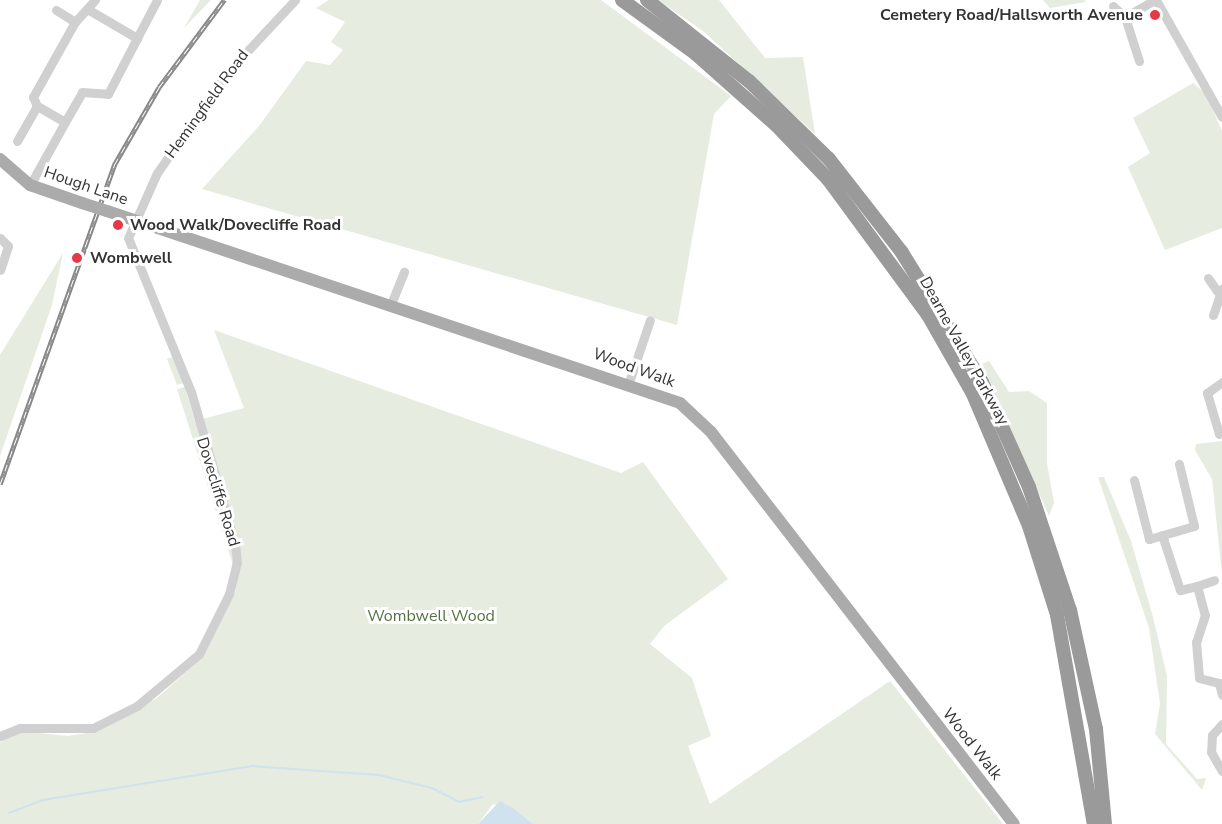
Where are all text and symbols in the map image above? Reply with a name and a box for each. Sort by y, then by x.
place label: Cemetery Road/Hallsworth Avenue [880,5,1143,25]
marker: Cemetery Road/Hallsworth Avenue [1148,8,1162,22]
street label: Hemingfield Road [161,46,253,162]
street label: Hough Lane [42,163,130,209]
place label: Wood Walk/Dovecliffe Road [130,215,341,235]
marker: Wood Walk/Dovecliffe Road [111,218,125,232]
place label: Wombwell [90,248,172,268]
marker: Wombwell [68,249,86,267]
street label: Dearne Valley Parkway [915,273,1013,429]
street label: Wood Walk [590,344,678,392]
street label: Dovecliffe Road [192,435,244,549]
park label: Wombwell Wood [367,606,495,626]
street label: Wood Walk [938,704,1006,784]

